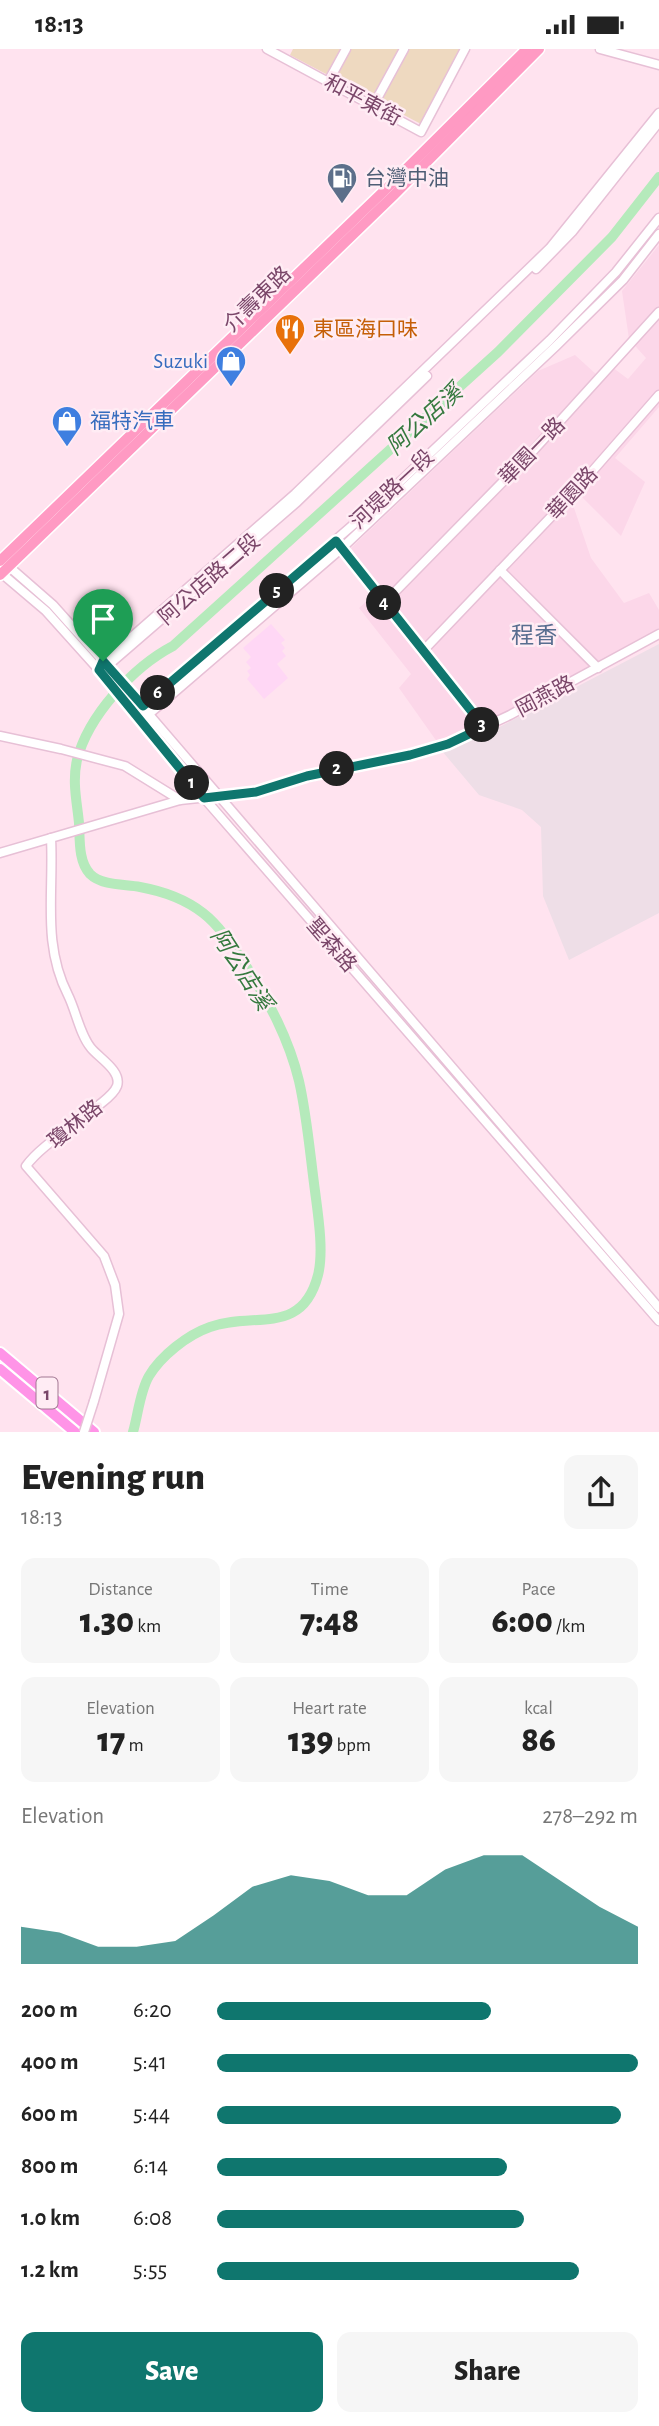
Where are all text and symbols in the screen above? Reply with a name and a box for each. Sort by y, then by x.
text: 18:13 [35,11,84,37]
street label: 和平東街 [321,71,405,129]
fuel station icon: 台灣中油 [325,161,359,205]
place label: 台灣中油 [365,167,449,189]
street label: 介壽東路 [219,262,295,336]
restaurant icon: 東區海口味 [273,312,307,356]
place label: 東區海口味 [313,318,418,340]
shop icon: Suzuki [214,344,248,388]
place label: Suzuki [153,351,208,372]
water label: 阿公店溪 [382,377,469,459]
shop icon: 福特汽車 [50,404,84,448]
place label: 福特汽車 [90,410,174,432]
street label: 華園一路 [495,413,569,489]
street label: 河堤路一段 [346,445,438,533]
street label: 華園路 [542,462,602,524]
street label: 阿公店路二段 [154,529,264,629]
pin: 5 [260,573,294,609]
text: 5 [272,581,281,600]
pin: 4 [366,585,402,621]
pin [73,589,133,661]
text: 4 [379,593,388,612]
icon: arrive [84,600,122,638]
district label: 程香 [511,623,557,648]
street label: 岡燕路 [512,671,578,721]
pin: 6 [140,675,176,711]
text: 6 [153,683,162,702]
pin: 3 [464,707,500,743]
text: 3 [477,715,486,734]
pin: 2 [320,751,354,787]
text: 2 [332,759,341,778]
pin: 1 [174,765,210,801]
text: 1 [188,773,195,792]
street label: 聖森路 [303,914,361,976]
water label: 阿公店溪 [206,924,279,1017]
street label: 瓊林路 [44,1096,106,1152]
road number: 1 [36,1377,58,1409]
button: share [564,1455,638,1529]
text: Evening run [21,1459,205,1497]
text: 18:13 [21,1506,62,1529]
text: Distance [88,1580,153,1599]
text: Time [311,1580,348,1599]
text: Pace [521,1580,556,1599]
text: 1.30 [80,1604,134,1639]
text: 7:48 [300,1604,359,1639]
text: 6:00 [492,1604,553,1639]
text: km [134,1617,161,1636]
text: /km [553,1617,585,1636]
text: Elevation [86,1699,155,1718]
text: Heart rate [292,1699,367,1718]
text: kcal [524,1699,553,1718]
text: 17 [97,1723,125,1758]
text: 139 [288,1723,333,1758]
text: 86 [521,1723,556,1758]
text: m [125,1736,144,1755]
text: bpm [333,1736,371,1755]
text: Elevation [21,1805,104,1828]
text: 278–292 m [542,1805,638,1828]
text: 200 m [21,1999,78,2022]
text: 6:20 [133,1999,172,2022]
text: 400 m [21,2051,79,2074]
text: 5:41 [133,2051,167,2074]
text: 600 m [21,2103,78,2126]
text: 5:44 [133,2103,170,2126]
text: 800 m [21,2155,78,2178]
text: 6:14 [133,2155,168,2178]
text: 1.0 km [21,2207,80,2230]
text: 6:08 [133,2207,172,2230]
text: 1.2 km [21,2259,79,2282]
text: 5:55 [133,2259,167,2282]
button: Save [21,2332,323,2412]
button: Share [337,2332,638,2412]

